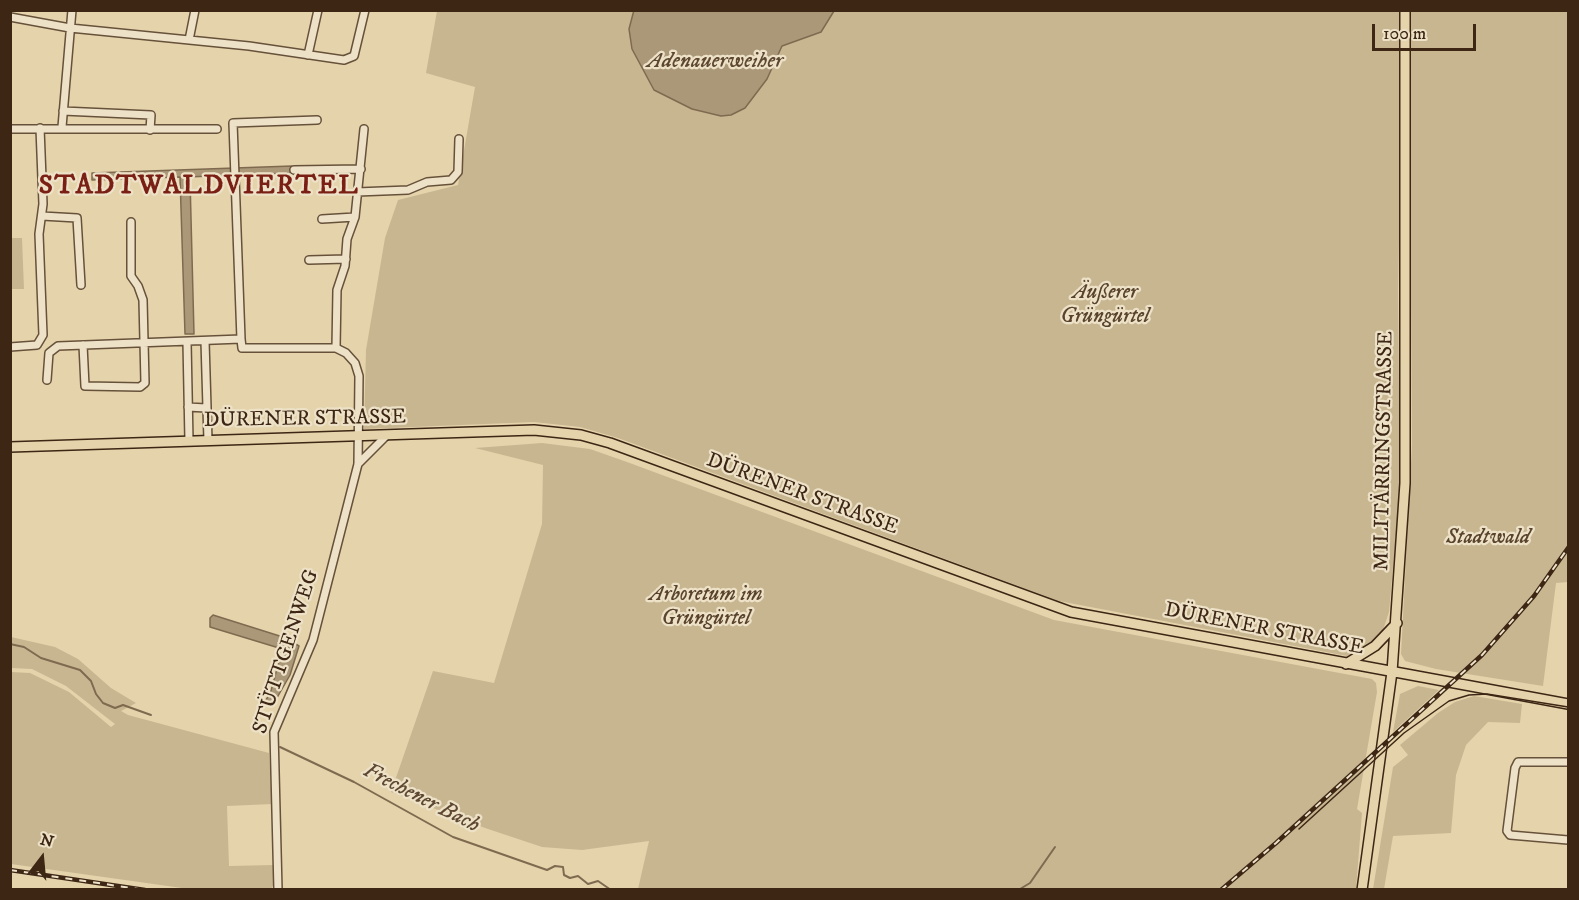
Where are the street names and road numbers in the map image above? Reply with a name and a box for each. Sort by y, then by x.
street label: MILITÄRRINGSTRASSE [1370,331,1400,571]
street label: DÜRENER STRASSE [204,406,406,434]
street label: DÜRENER STRASSE [703,449,901,541]
street label: STÜTTGENWEG [249,567,325,737]
street label: DÜRENER STRASSE [1162,598,1366,662]

